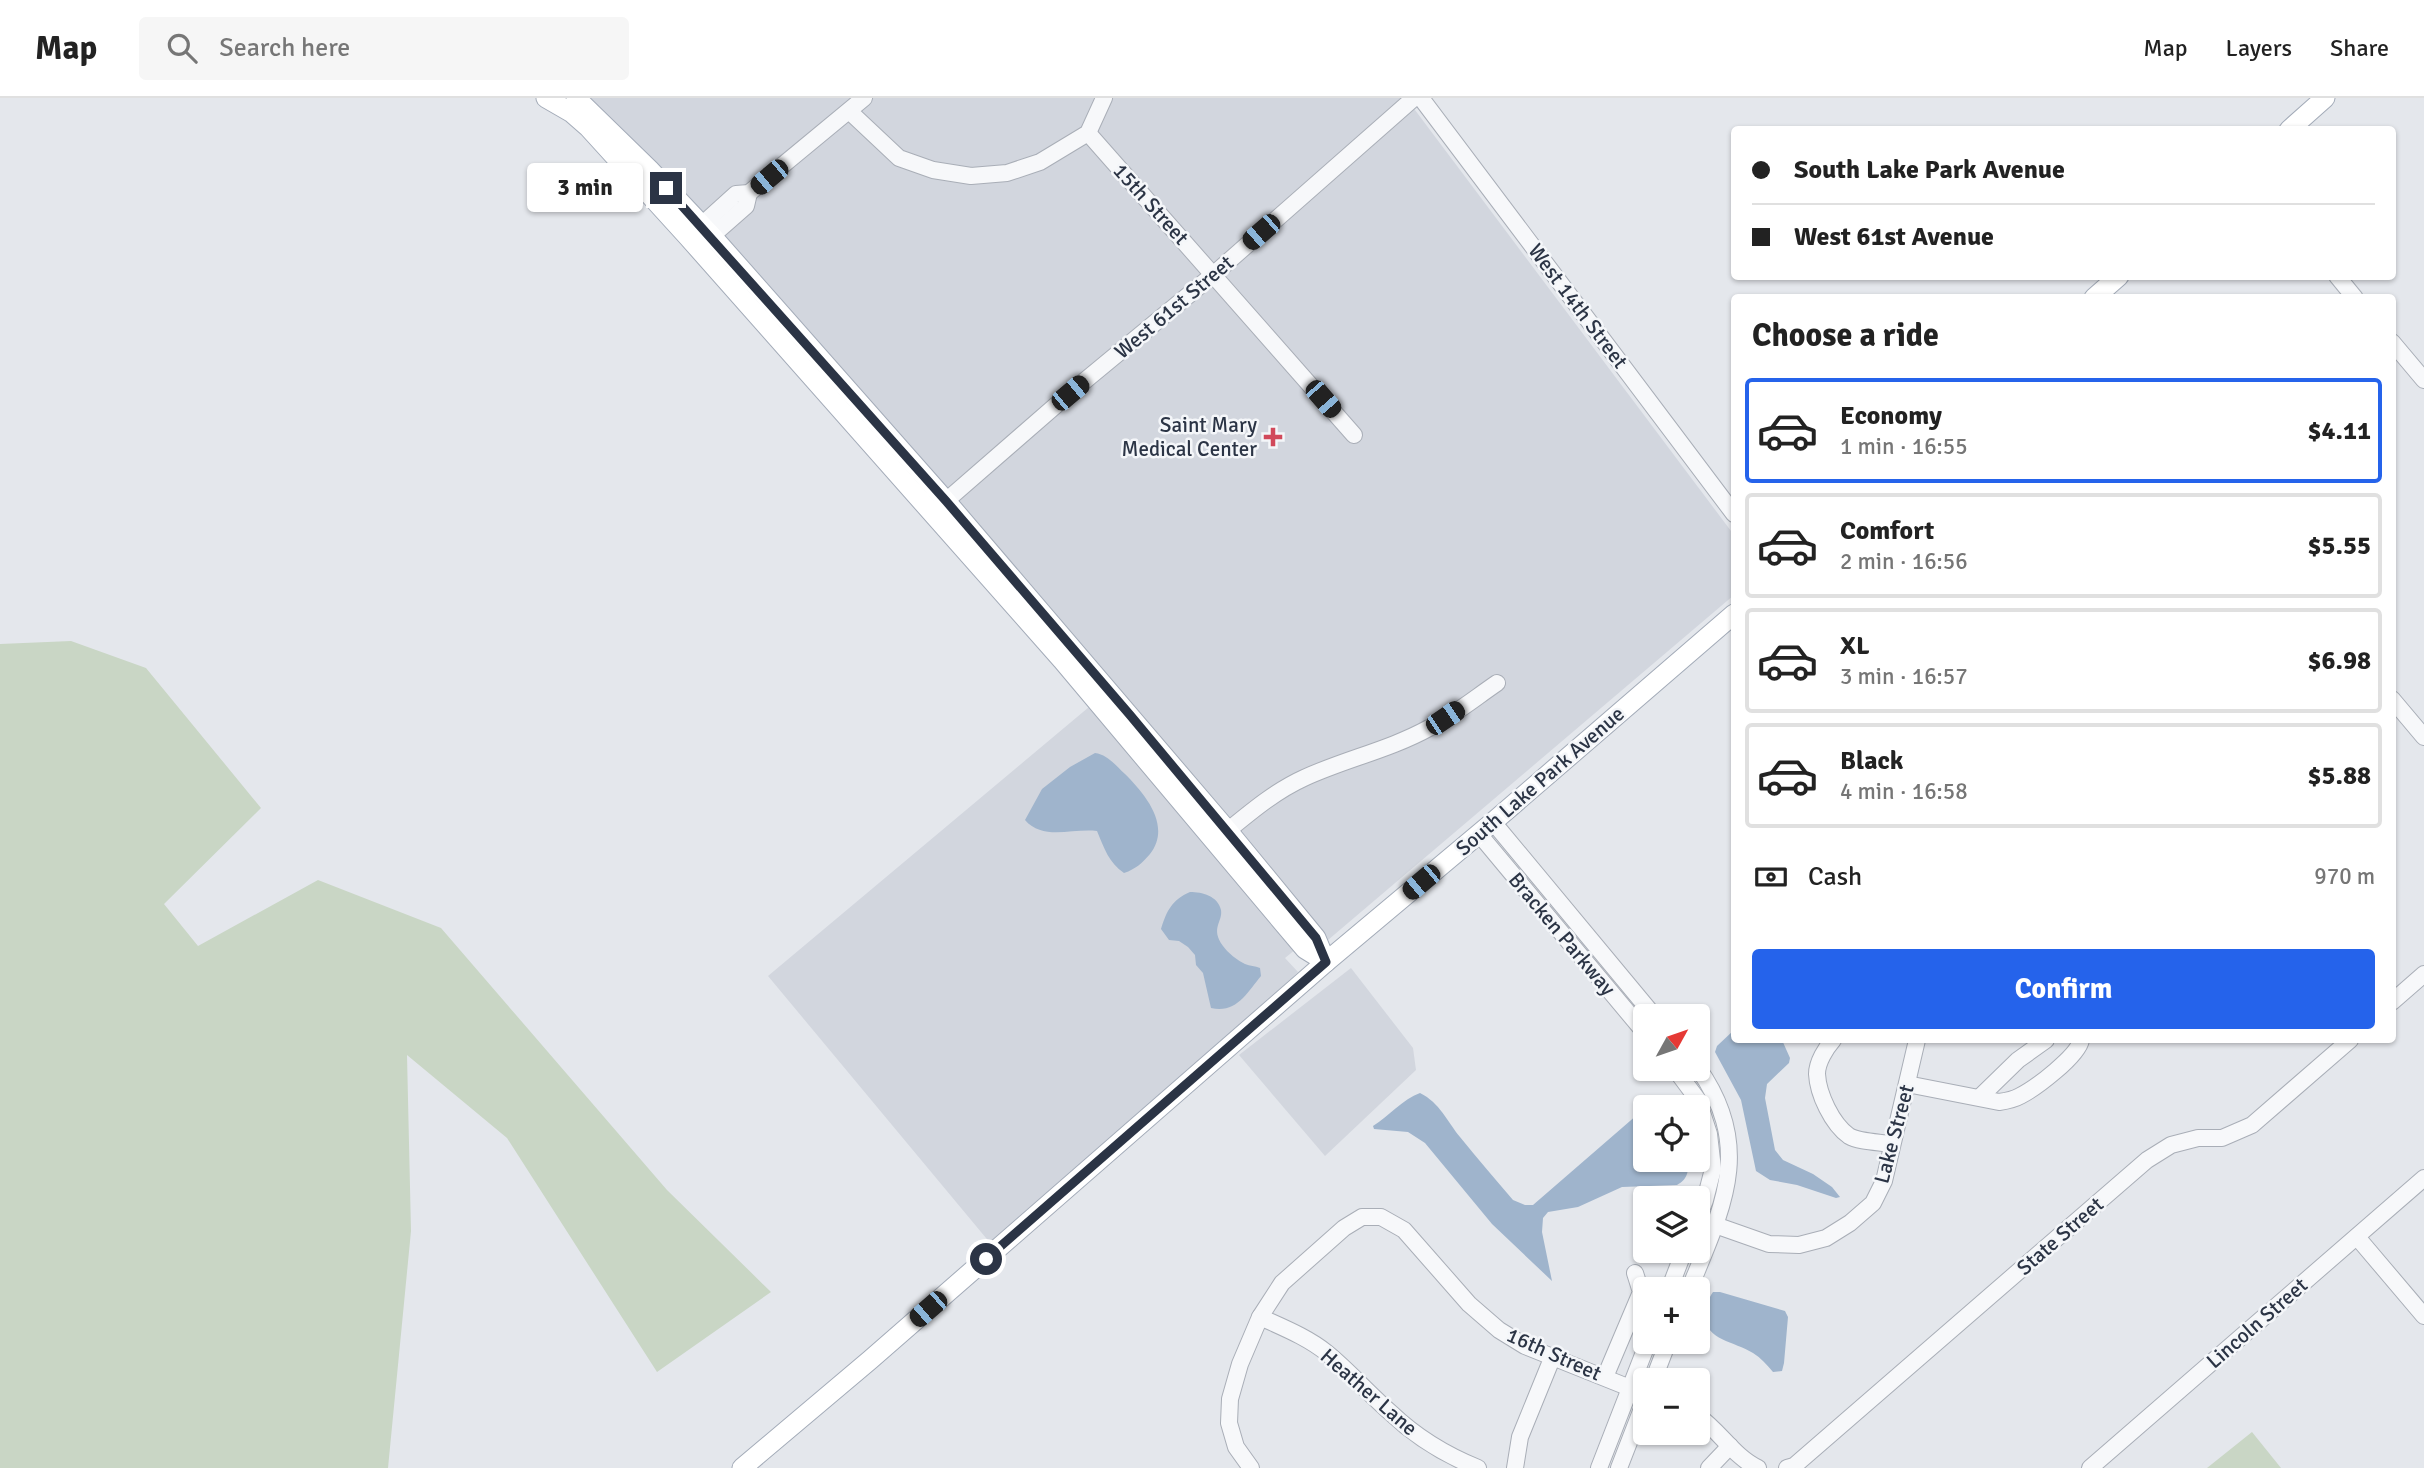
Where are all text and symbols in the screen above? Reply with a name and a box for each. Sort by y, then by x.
search box [139,17,629,80]
text: Map [35,28,97,69]
icon: search [163,29,201,67]
text: Search here [219,32,350,64]
text: Map [2143,33,2188,63]
text: Layers [2226,33,2292,63]
text: Share [2330,33,2389,63]
text: South Lake Park Avenue [1794,154,2065,186]
car [747,155,792,199]
street label: 15th Street [1108,158,1194,250]
callout: 3 min [526,164,642,212]
route end [650,172,682,204]
text: 3 min [557,173,613,202]
car [1239,210,1284,254]
text: West 61st Avenue [1794,221,1994,253]
street label: West 14th Street [1523,238,1633,374]
street label: West 61st Street [1109,250,1239,364]
text: Choose a ride [1752,316,1939,355]
car [1048,371,1093,415]
car [1302,376,1345,422]
icon: car [1756,399,1819,462]
text: Economy [1840,400,1942,432]
place label: Saint Mary Medical Center [1122,412,1257,462]
text: $4.11 [2307,415,2371,447]
marker: Saint Mary Medical Center [1263,427,1283,447]
text: 1 min · 16:55 [1840,432,1968,461]
icon: car [1756,514,1819,577]
text: Comfort [1840,515,1934,547]
text: $5.55 [2307,530,2371,562]
text: 2 min · 16:56 [1840,547,1968,576]
icon: car [1756,629,1819,692]
text: XL [1840,630,1870,662]
text: $6.98 [2307,645,2371,677]
text: 3 min · 16:57 [1840,662,1968,691]
car [1422,698,1469,738]
street label: South Lake Park Avenue [1450,701,1630,861]
icon: car [1756,744,1819,807]
text: Black [1840,745,1903,777]
text: $5.88 [2307,760,2371,792]
text: 4 min · 16:58 [1840,777,1968,806]
icon: cash [1752,858,1790,896]
car [1399,860,1444,904]
text: Cash [1808,861,1862,893]
text: 970 m [2314,862,2375,891]
street label: Bracken Parkway [1503,867,1621,1001]
button: Confirm [1752,949,2375,1029]
north arrow [1633,1004,1710,1082]
map controls [1633,1004,1710,1445]
street label: Lake Street [1868,1082,1920,1186]
button: locate [1633,1095,1710,1172]
button: layers [1633,1186,1710,1263]
street label: State Street [2011,1191,2109,1281]
route start [970,1243,1002,1275]
street label: Lincoln Street [2201,1272,2313,1374]
button: + [1633,1277,1710,1354]
car [906,1287,951,1331]
street label: 16th Street [1503,1322,1605,1386]
street label: Heather Lane [1315,1343,1423,1441]
button: − [1633,1368,1710,1445]

